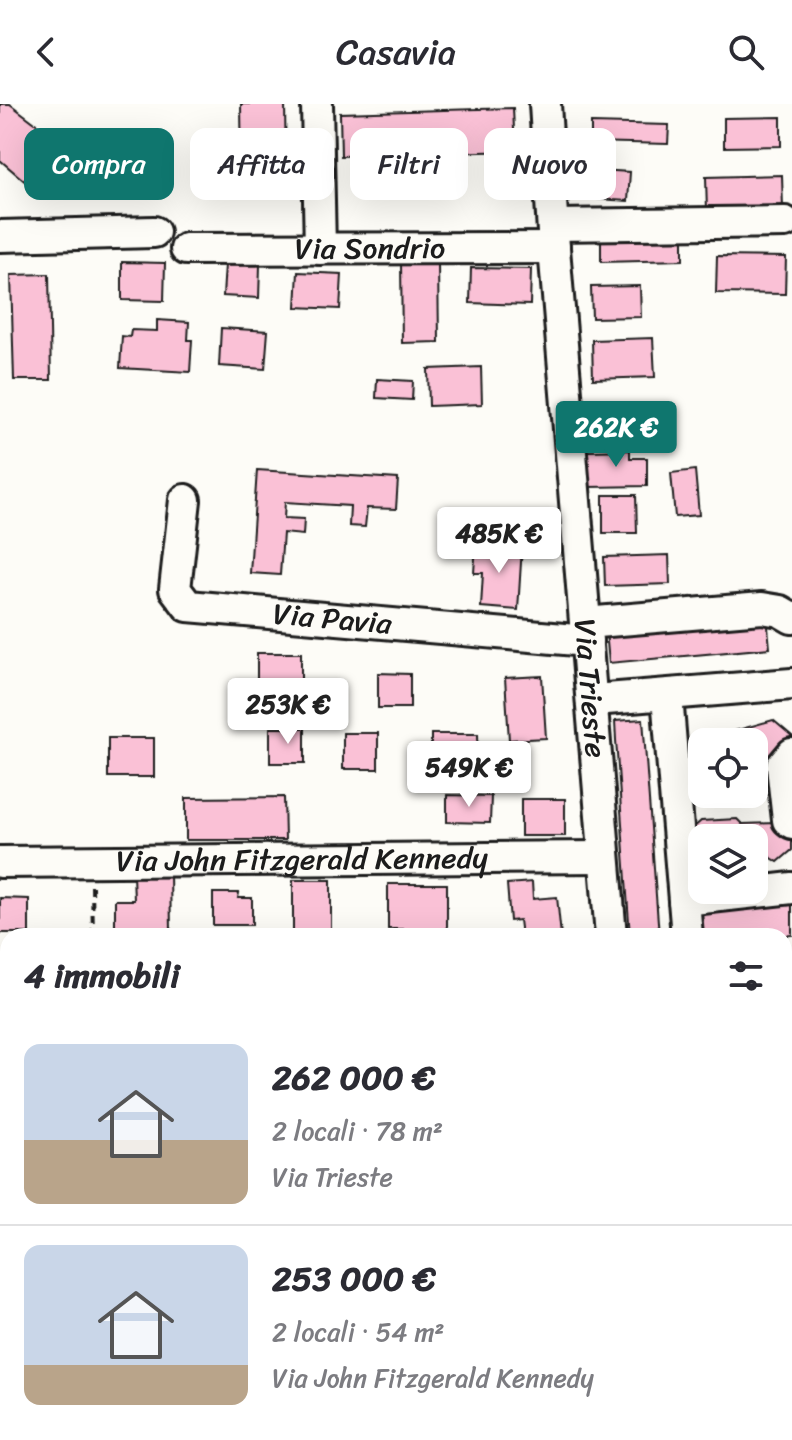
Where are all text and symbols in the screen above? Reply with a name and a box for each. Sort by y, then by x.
text: Casavia [336,20,456,84]
icon: back [24,30,68,74]
icon: search [724,30,768,74]
chip: Compra [24,128,174,200]
chip: Affitta [190,128,334,200]
chip: Filtri [350,128,468,200]
chip: Nuovo [484,128,616,200]
street label: Via Sondrio [295,221,445,276]
pin: 262K € [551,401,681,469]
text: 262K € [574,404,658,450]
pin: 485K € [434,507,564,575]
text: 485K € [455,510,543,556]
street label: Via Pavia [271,587,395,651]
street label: Via Trieste [558,616,623,760]
pin: 253K € [223,678,353,746]
text: 253K € [246,681,331,727]
map controls [688,728,768,904]
button: locate [688,728,768,808]
pin: 549K € [404,741,534,809]
text: 549K € [425,744,513,790]
button: layers [688,824,768,904]
street label: Via John Fitzgerald Kennedy [116,831,489,888]
text: 4 immobili [24,946,180,1006]
icon: filters [724,954,768,998]
text: 262 000 € [272,1048,435,1108]
icon: home [88,1076,184,1172]
text: 2 locali · 78 m² [272,1108,443,1154]
text: Via Trieste [272,1154,393,1200]
text: 253 000 € [272,1249,436,1309]
icon: home [88,1277,184,1373]
text: 2 locali · 54 m² [272,1309,445,1355]
text: Via John Fitzgerald Kennedy [272,1355,594,1401]

